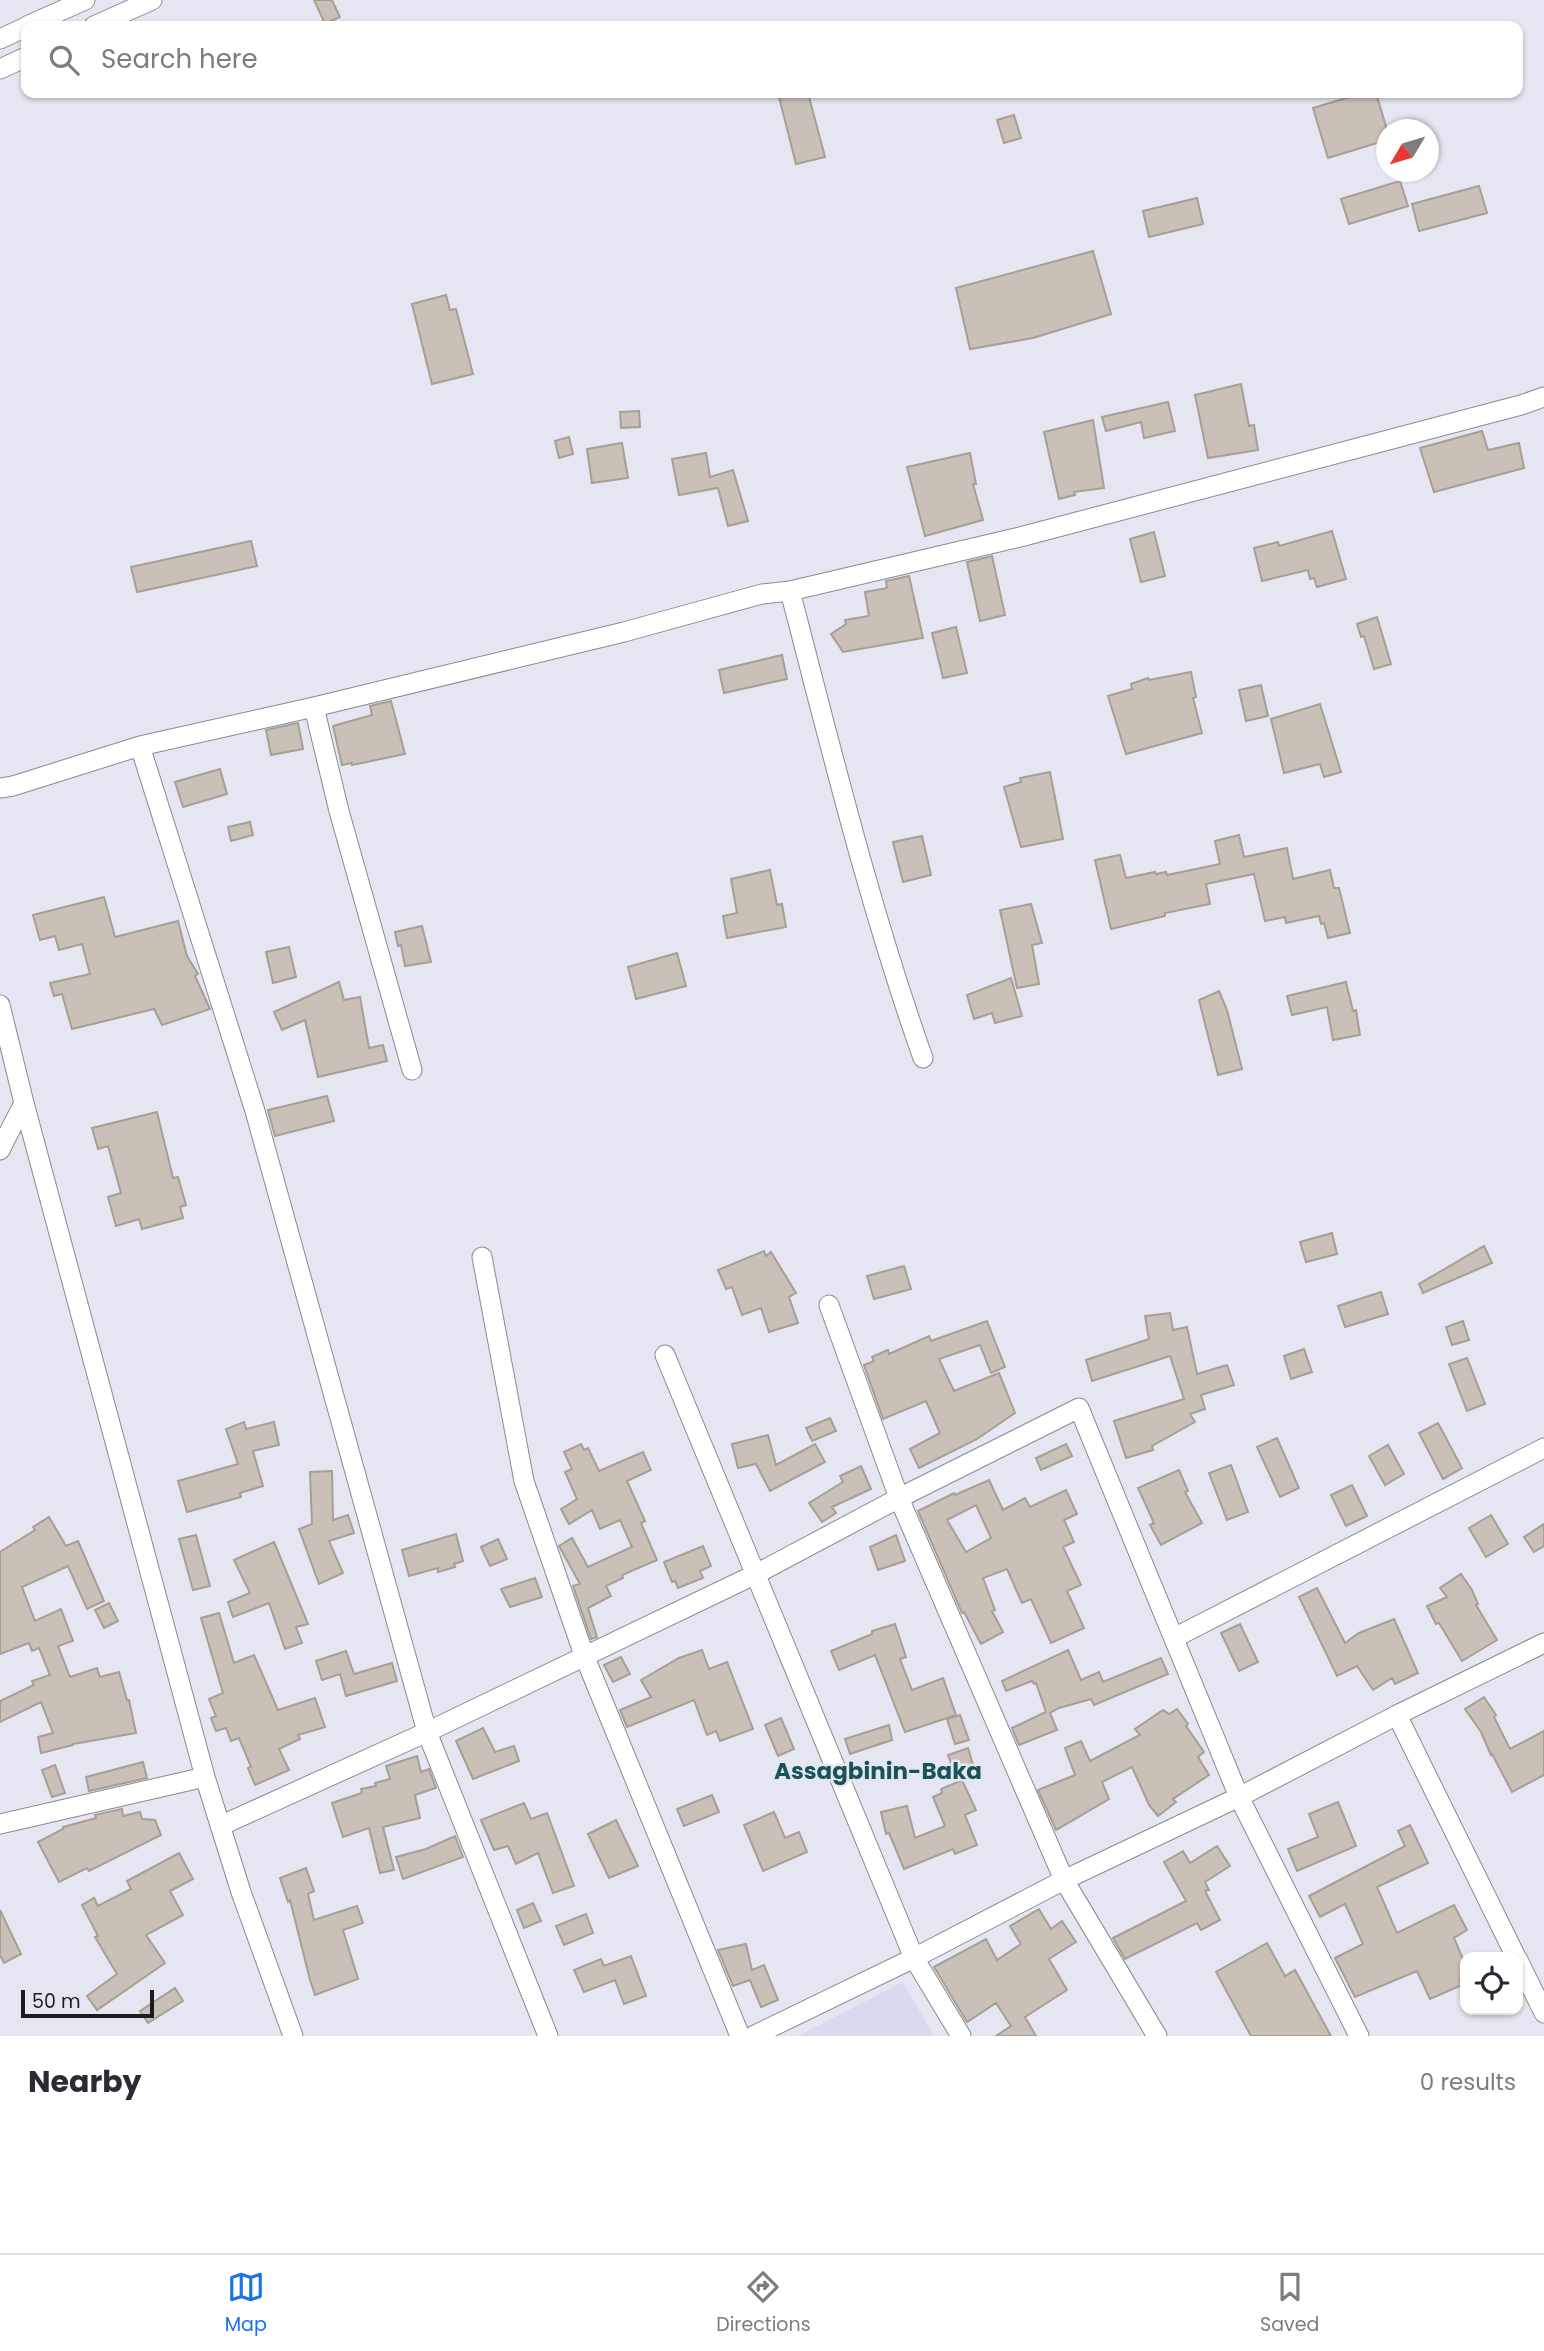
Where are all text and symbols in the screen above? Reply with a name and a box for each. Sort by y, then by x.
search box [21,21,1523,98]
icon: search [45,41,83,79]
text: Search here [101,41,258,77]
north arrow [1376,119,1439,182]
district label: Assagbinin-Baka [774,1755,982,1787]
map controls [1460,1952,1523,2015]
button: locate [1460,1952,1523,2015]
scale bar [21,1987,154,2019]
text: 50 m [32,1988,81,2015]
text: Nearby [28,2060,142,2103]
text: 0 results [1420,2066,1516,2098]
tab: Map [225,2268,267,2339]
tab: Directions [716,2268,811,2339]
tab: Saved [1260,2268,1319,2339]

